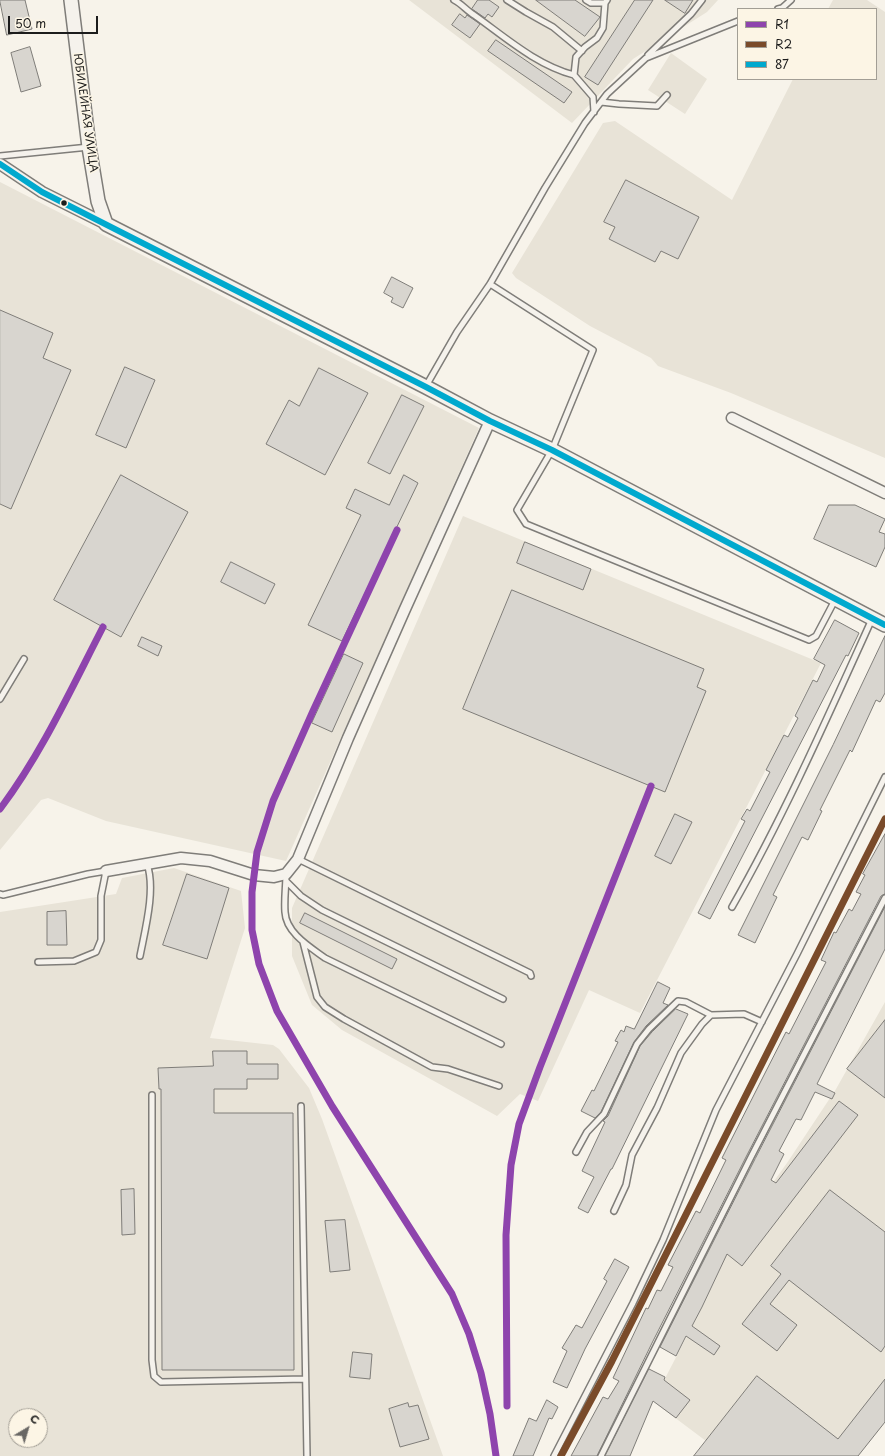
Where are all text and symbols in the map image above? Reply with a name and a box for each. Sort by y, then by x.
scale bar [10,8,100,34]
legend [737,8,877,80]
text: 50 m [15,14,46,32]
text: R1 [775,15,789,33]
text: R2 [775,35,792,53]
street label: ЮБИЛЕЙНАЯ УЛИЦА [70,53,100,173]
text: 87 [775,55,789,73]
unlabelled marker [59,198,69,208]
north arrow [8,1408,48,1448]
text: С [27,1410,44,1428]

